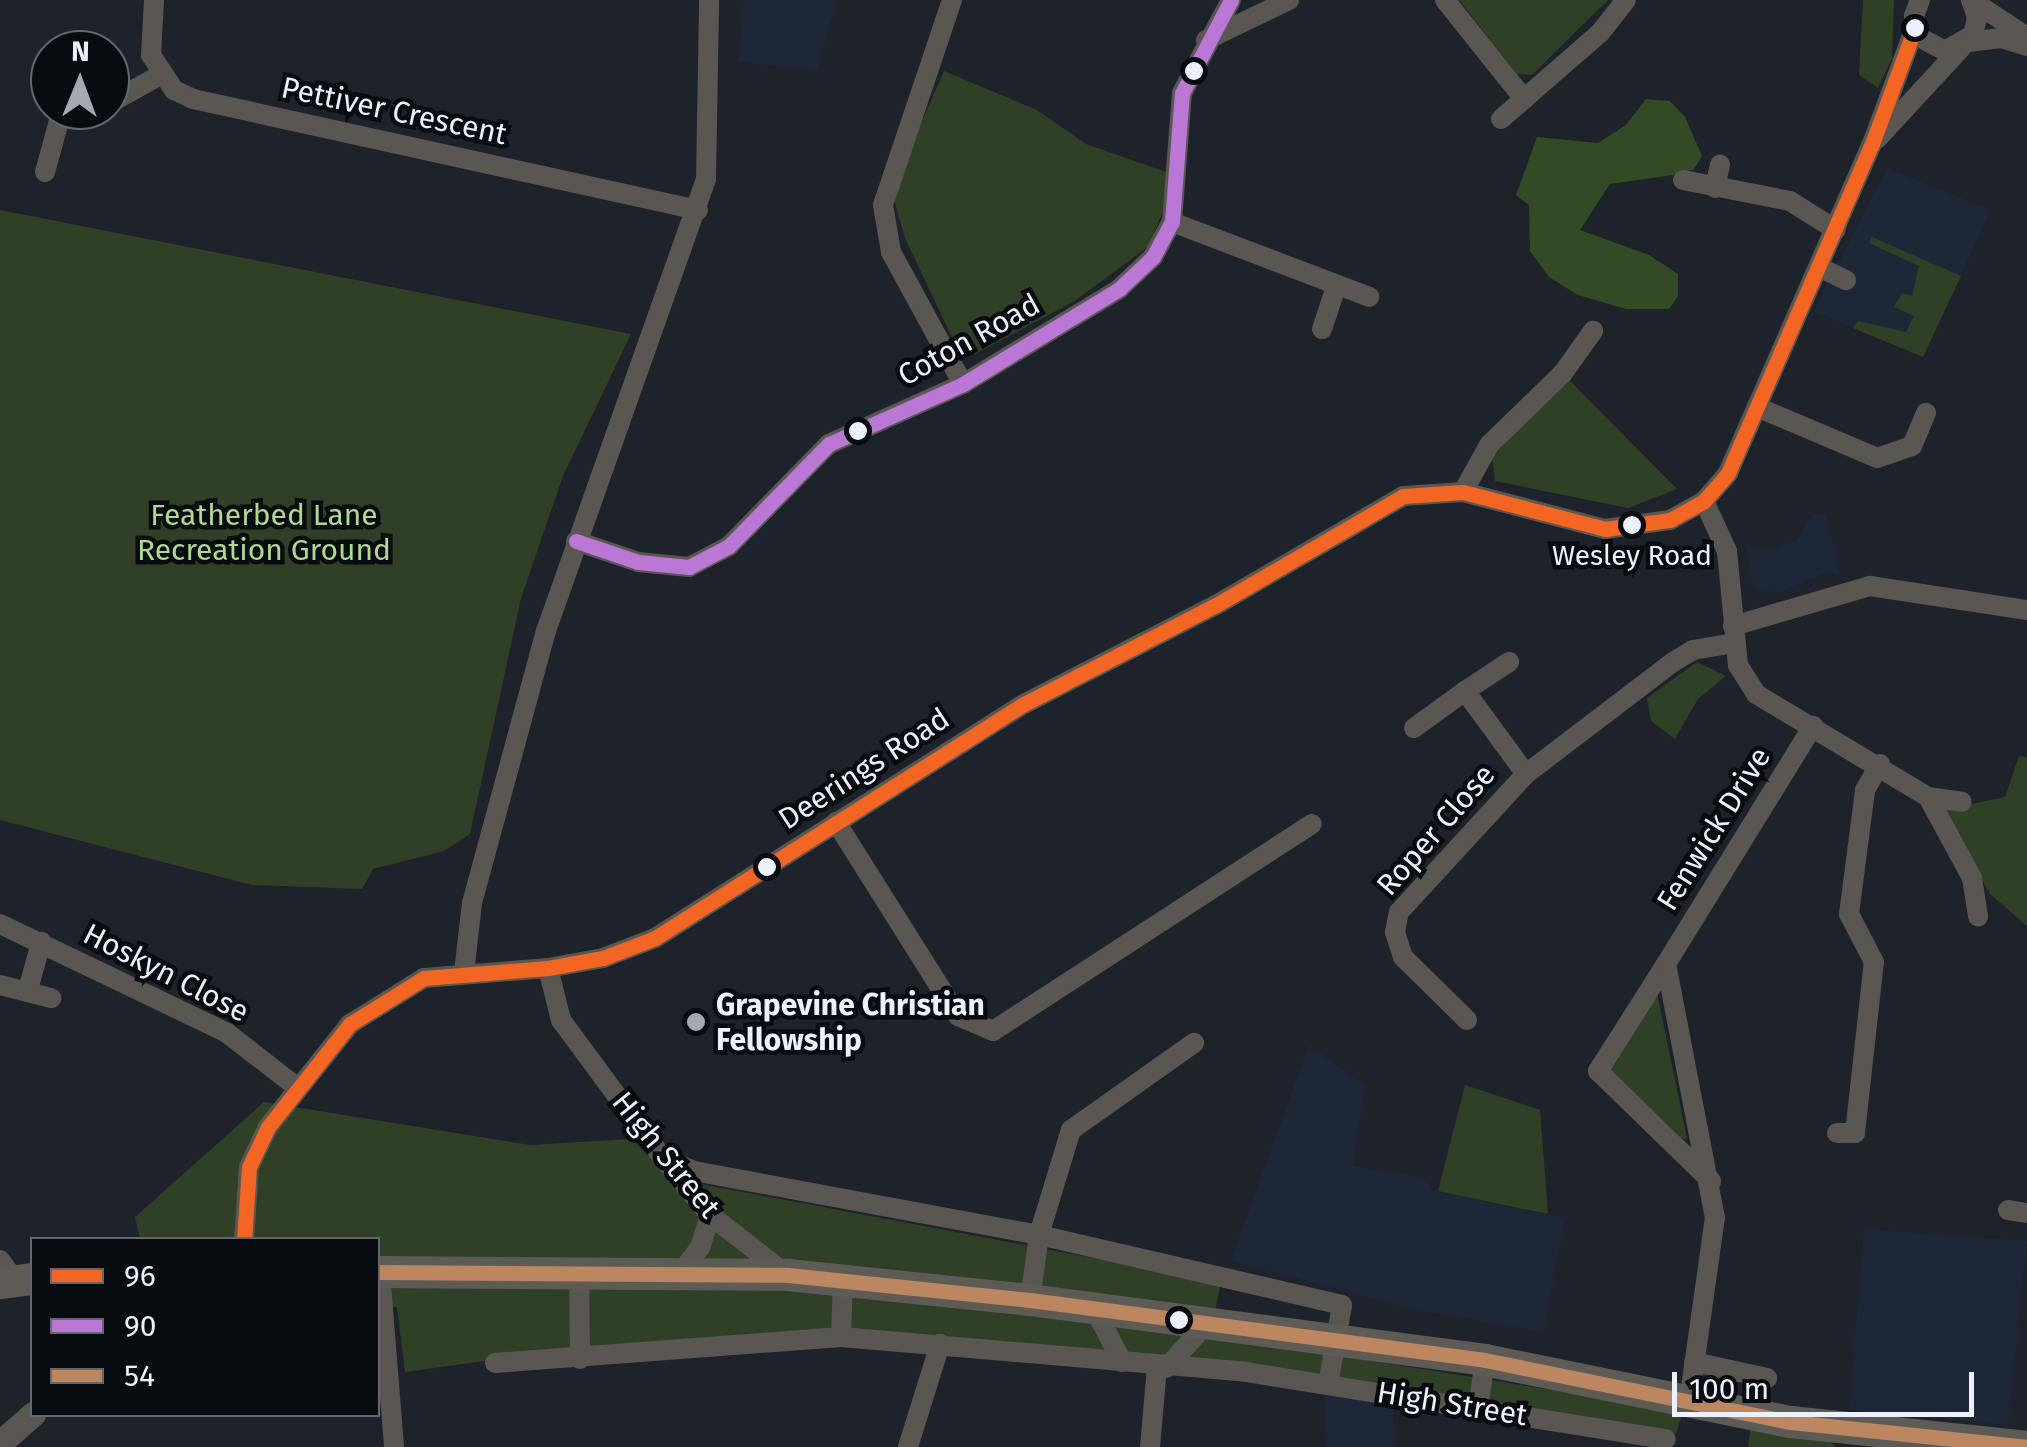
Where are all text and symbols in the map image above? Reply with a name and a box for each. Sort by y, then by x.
unlabelled marker [1905,18,1925,38]
north arrow [30,30,130,130]
text: N [71,35,90,68]
unlabelled marker [1184,61,1204,81]
street label: Pettiver Crescent [278,70,510,152]
street label: Coton Road [892,286,1046,394]
unlabelled marker [848,421,868,441]
park label: Featherbed Lane Recreation Ground [137,497,391,568]
marker: Wesley Road [1622,515,1642,535]
place label: Wesley Road [1552,539,1712,573]
street label: Deerings Road [772,700,956,838]
street label: Fenwick Drive [1650,741,1778,917]
street label: Roper Close [1369,757,1503,903]
unlabelled marker [757,857,777,877]
street label: Hoskyn Close [77,916,255,1030]
place label: Grapevine Christian Fellowship [716,987,985,1058]
marker: Grapevine Christian Fellowship [685,1011,707,1033]
street label: High Street [604,1085,728,1225]
legend [30,1237,380,1417]
text: 96 [124,1258,156,1294]
text: 90 [124,1308,157,1344]
unlabelled marker [1169,1310,1189,1330]
scale bar [1677,1352,1980,1414]
text: 54 [124,1358,155,1394]
text: 100 m [1689,1371,1769,1407]
street label: High Street [1374,1374,1530,1434]

